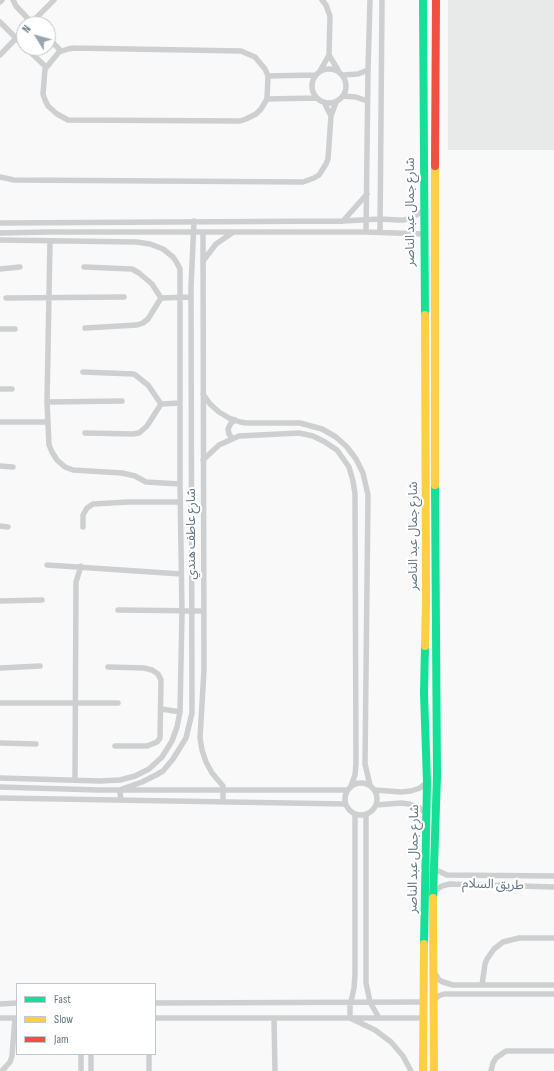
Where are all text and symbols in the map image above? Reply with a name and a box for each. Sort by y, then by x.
north arrow [16,16,56,56]
text: N [20,23,34,35]
street label: شارع جمال عبد الناصر [403,157,419,267]
street label: شارع جمال عبد الناصر [406,481,422,591]
street label: شارع عاطف هندي [184,488,200,580]
street label: شارع جمال عبد الناصر [405,804,423,914]
street label: طريق السلام [462,876,524,894]
legend [16,983,156,1055]
text: Fast [54,992,71,1007]
text: Slow [54,1012,73,1027]
text: Jam [54,1032,69,1047]

